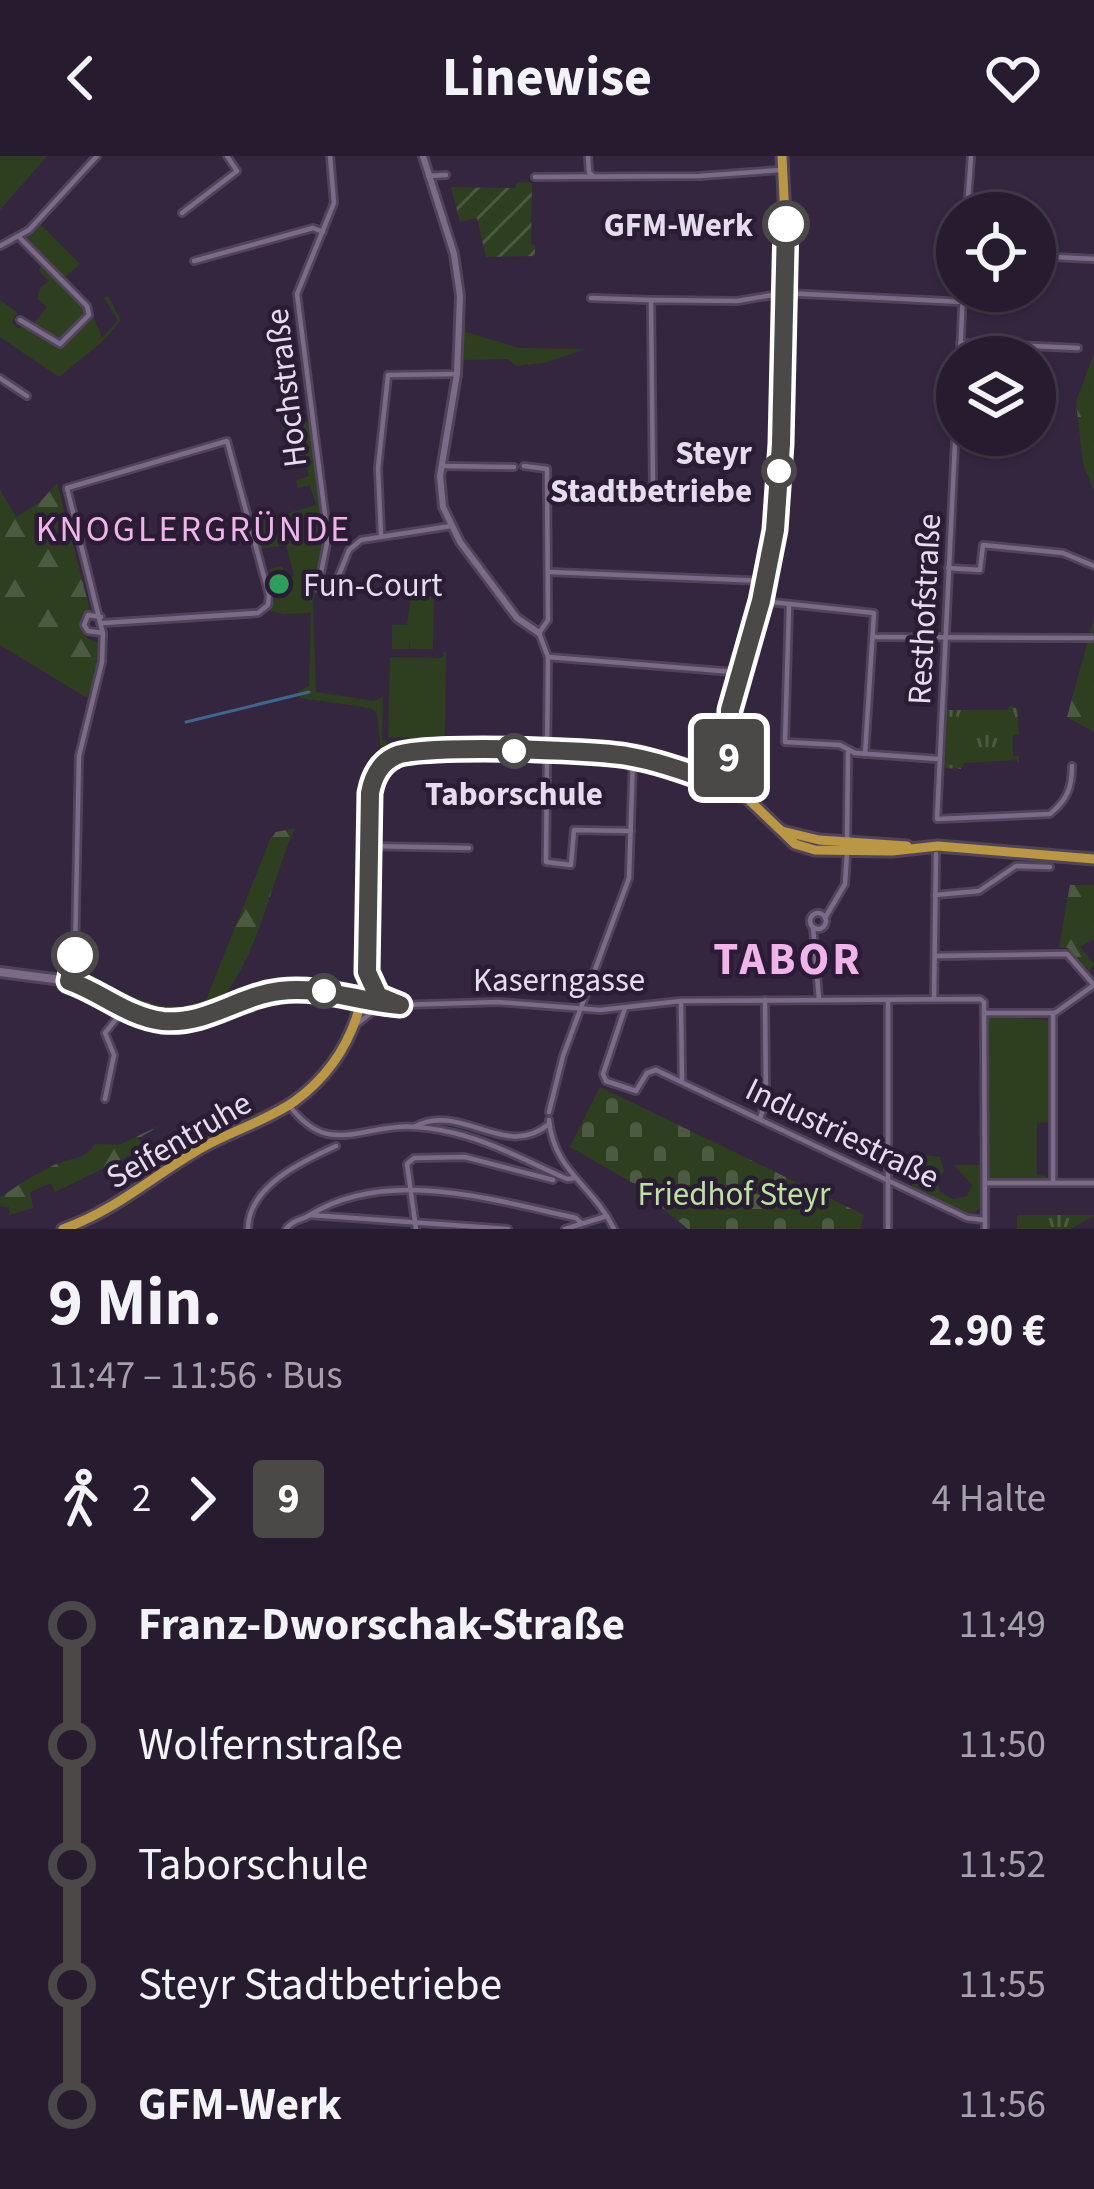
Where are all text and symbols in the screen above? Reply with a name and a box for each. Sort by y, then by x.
text: Linewise [442,40,652,117]
icon: back [48,45,114,111]
icon: heart [980,45,1046,111]
map controls [936,192,1056,456]
button: locate [936,192,1056,312]
place label: GFM-Werk [604,202,753,249]
marker: GFM-Werk [764,202,808,246]
street label: Hochstraße [253,306,320,470]
button: layers [936,336,1056,456]
place label: Steyr Stadtbetriebe [550,430,753,515]
marker: Steyr Stadtbetriebe [763,455,795,487]
district label: KNOGLERGRÜNDE [36,504,352,555]
street label: Resthofstraße [896,512,953,706]
place label: Fun-Court [303,562,442,609]
marker: Fun-Court [266,571,292,597]
line badge: 9 [690,719,768,797]
text: 9 [718,728,740,788]
marker: Taborschule [498,735,530,767]
place label: Taborschule [425,771,603,818]
district label: TABOR [713,928,863,992]
unlabelled marker [53,933,97,977]
street label: Kaserngasse [473,957,645,1004]
unlabelled marker [308,975,340,1007]
street label: Industriestraße [738,1066,947,1201]
street label: Seifentruhe [97,1080,260,1201]
park label: Friedhof Steyr [638,1171,831,1218]
text: 9 Min. [48,1256,222,1350]
text: 2.90 € [928,1299,1046,1363]
text: 11:47 – 11:56 · Bus [48,1348,343,1404]
icon: walk [48,1466,114,1532]
icon: forward [169,1466,235,1532]
text: 9 [277,1469,300,1529]
text: 2 [132,1471,151,1527]
text: 4 Halte [932,1471,1046,1527]
text: Franz-Dworschak-Straße [138,1593,625,1657]
text: 11:49 [959,1597,1046,1653]
text: Wolfernstraße [138,1713,403,1777]
text: 11:50 [959,1717,1046,1773]
text: Taborschule [138,1833,368,1897]
text: 11:52 [959,1837,1046,1893]
text: Steyr Stadtbetriebe [138,1953,502,2017]
text: 11:55 [959,1957,1046,2013]
text: GFM-Werk [138,2073,342,2137]
text: 11:56 [959,2077,1046,2133]

